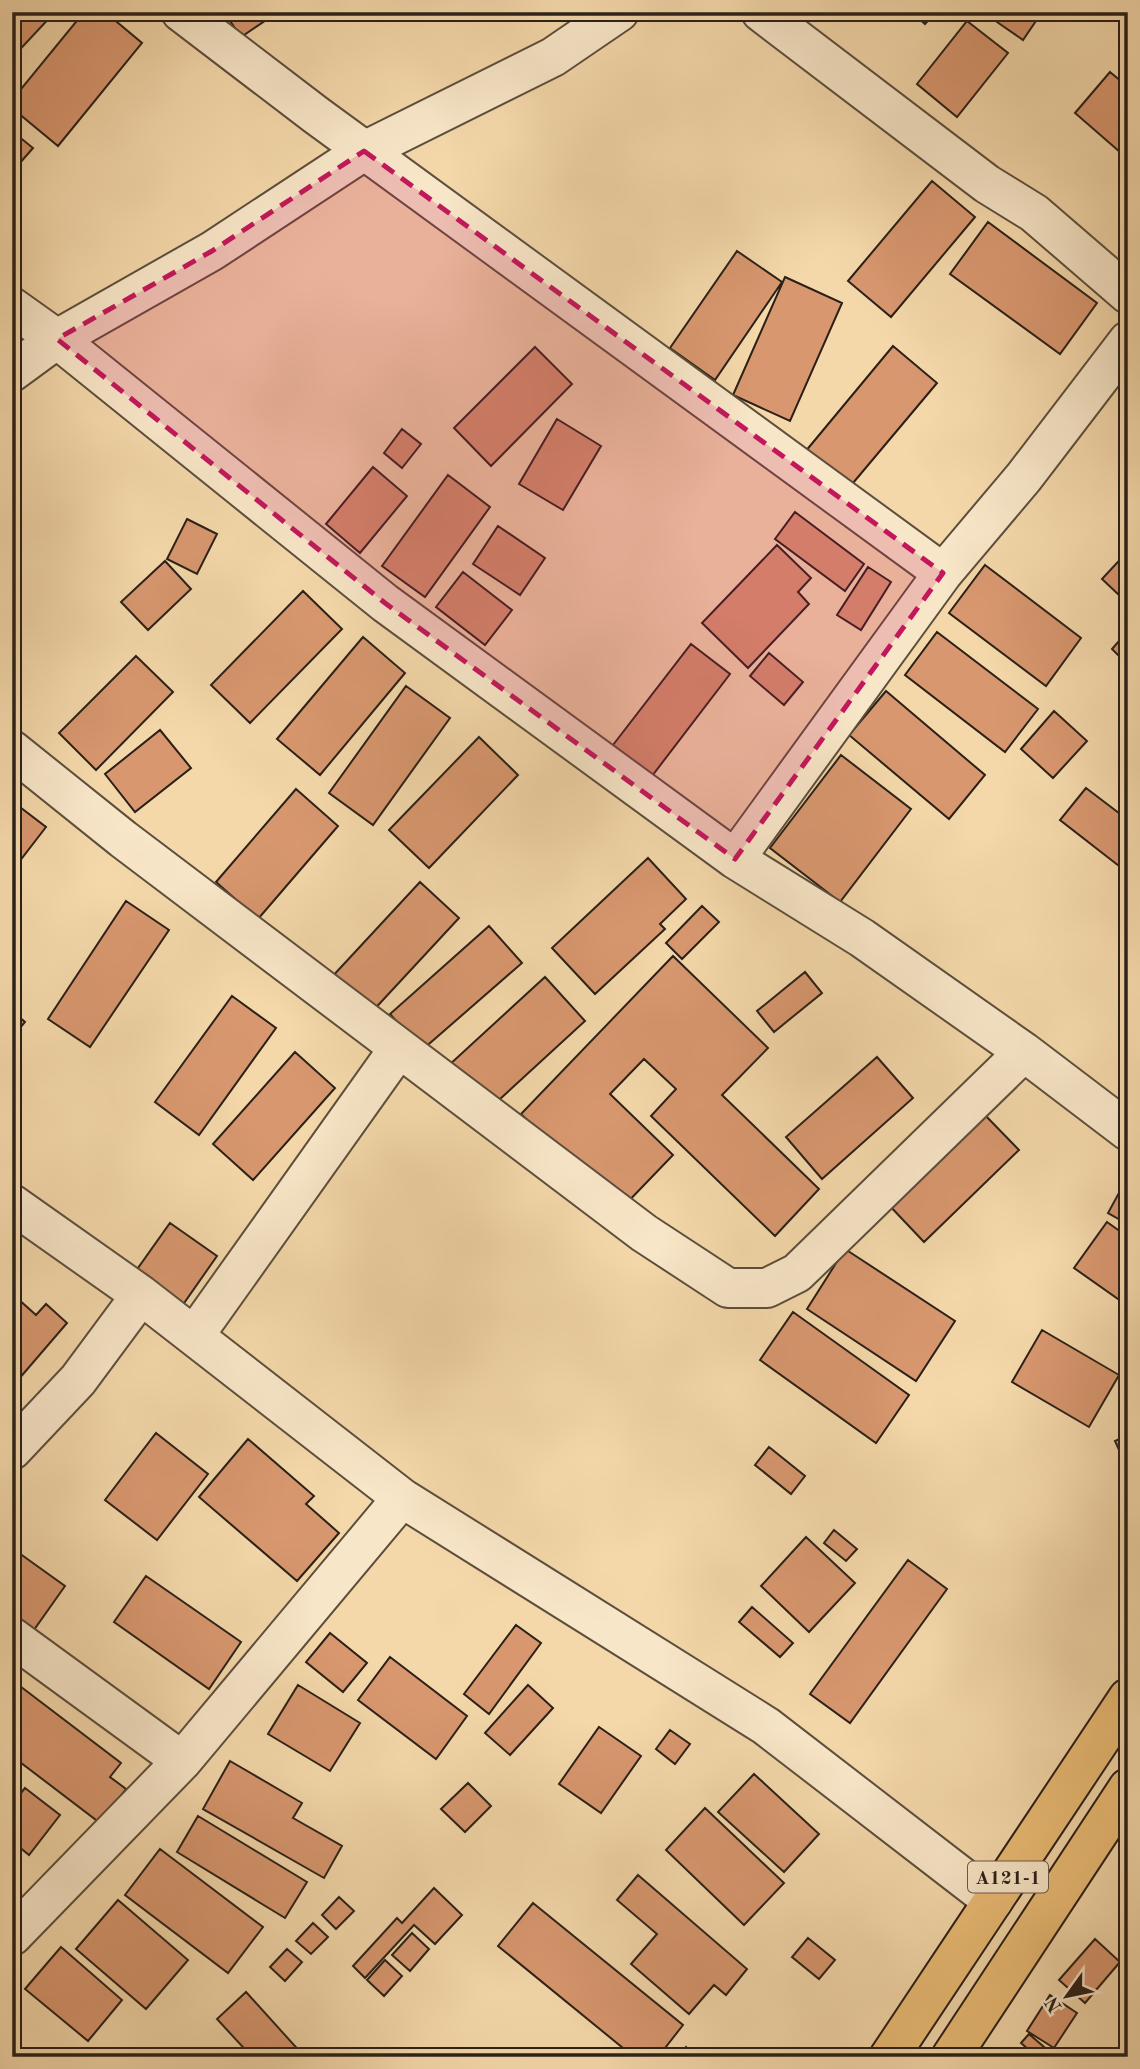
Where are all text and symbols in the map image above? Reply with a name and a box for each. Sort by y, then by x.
road number: A121-1 [968,1862,1048,1893]
north arrow [1032,1960,1102,2030]
text: N [1043,1992,1067,2015]

